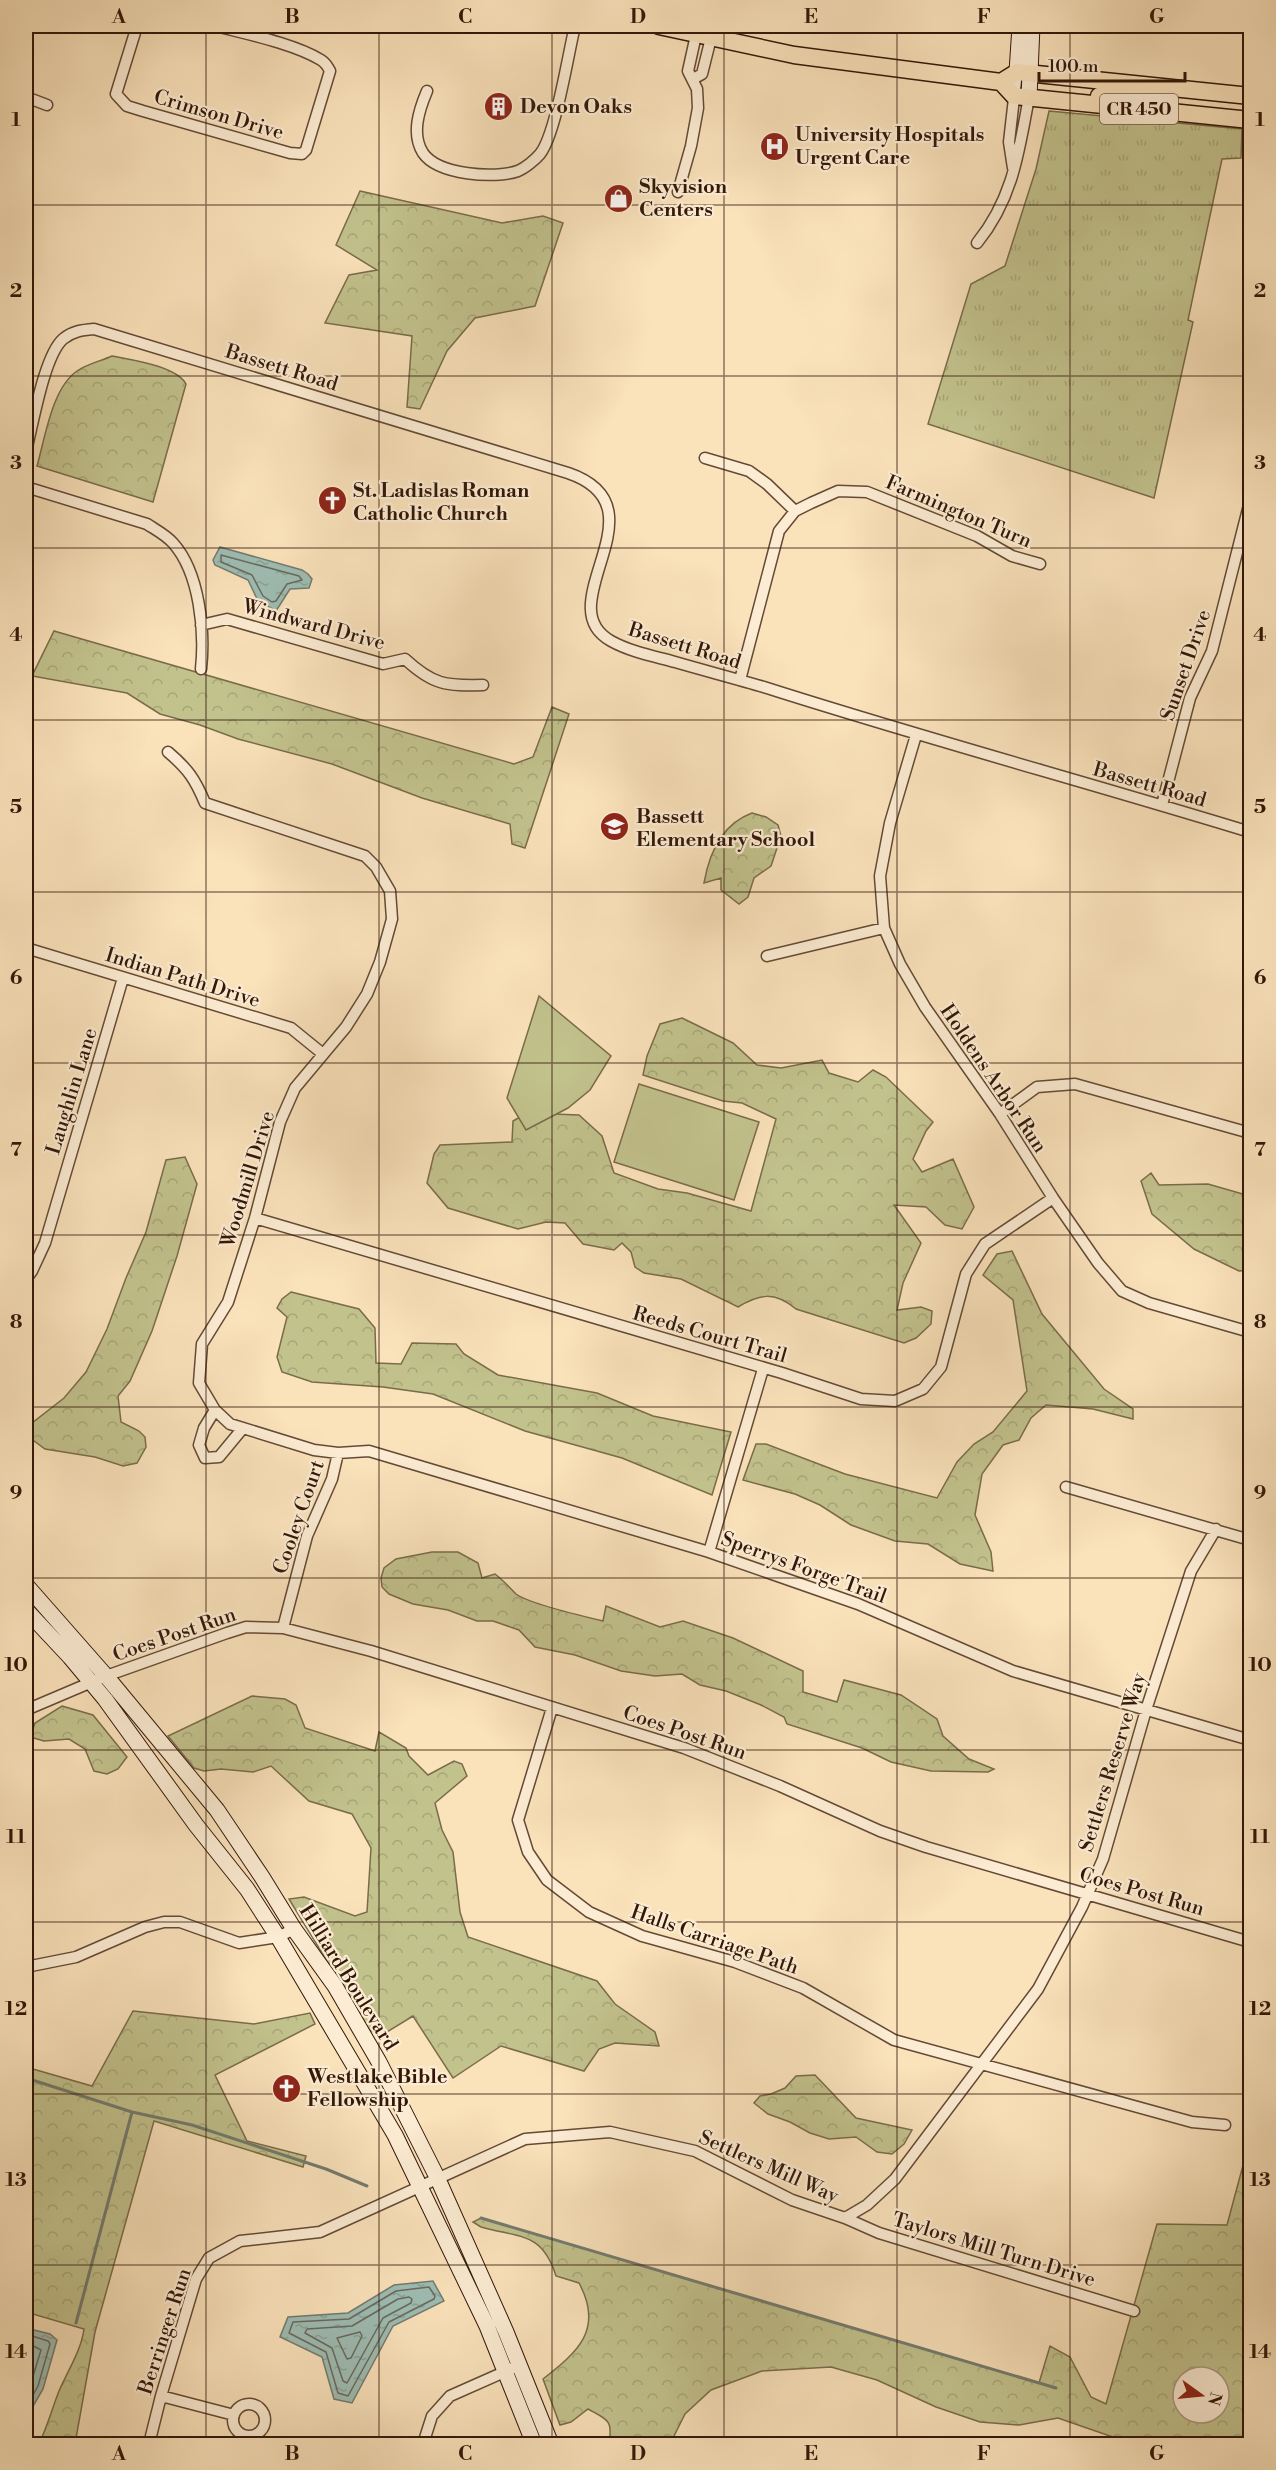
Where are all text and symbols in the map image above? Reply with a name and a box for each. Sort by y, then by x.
text: A [111,5,127,30]
text: B [284,5,300,30]
text: C [458,5,472,30]
text: D [630,5,646,30]
text: E [804,5,818,30]
text: F [977,5,991,30]
text: G [1149,5,1165,30]
scale bar [1039,45,1184,83]
text: 100 m [1048,55,1099,78]
street label: Crimson Drive [151,85,286,146]
building icon: Devon Oaks [483,90,515,122]
road number: CR 450 [1100,94,1178,124]
place label: Devon Oaks [520,95,632,120]
text: 1 [11,108,21,133]
text: 1 [1255,108,1265,133]
place label: University Hospitals Urgent Care [795,123,984,171]
hospital icon: University Hospitals Urgent Care [758,130,790,162]
place label: Skyvision Centers [639,175,728,223]
shop icon: Skyvision Centers [602,182,634,214]
text: 2 [10,279,22,304]
text: 2 [1254,279,1266,304]
street label: Bassett Road [221,339,342,398]
text: 3 [10,451,22,476]
text: 3 [1254,451,1266,476]
street label: Farmington Turn [882,470,1035,554]
place label: St. Ladislas Roman Catholic Church [353,479,530,527]
church icon: St. Ladislas Roman Catholic Church [316,485,348,517]
street label: Windward Drive [239,594,388,656]
street label: Sunset Drive [1156,607,1217,724]
street label: Bassett Road [624,617,745,676]
text: 4 [9,623,23,648]
text: 4 [1253,623,1267,648]
street label: Bassett Road [1089,757,1210,814]
text: 5 [10,795,22,820]
text: 5 [1254,795,1266,820]
place label: Bassett Elementary School [636,805,815,853]
school or university icon: Bassett Elementary School [599,811,631,843]
street label: Indian Path Drive [102,943,263,1014]
text: 6 [10,966,23,991]
text: 6 [1254,966,1267,991]
street label: Holdens Arbor Run [934,1000,1052,1158]
street label: Laughlin Lane [41,1025,104,1158]
street label: Woodmill Drive [215,1108,281,1252]
text: 7 [10,1138,22,1163]
text: 7 [1254,1138,1266,1163]
street label: Reeds Court Trail [630,1301,790,1369]
text: 8 [10,1310,23,1335]
text: 8 [1254,1310,1267,1335]
street label: Cooley Court [268,1457,331,1578]
text: 9 [10,1481,22,1506]
text: 9 [1254,1481,1266,1506]
street label: Sperrys Forge Trail [717,1527,890,1610]
street label: Coes Post Run [110,1603,240,1668]
text: 10 [4,1653,28,1678]
text: 10 [1248,1653,1272,1678]
street label: Settlers Reserve Way [1074,1670,1153,1855]
street label: Coes Post Run [620,1701,750,1766]
text: 11 [6,1825,26,1850]
text: 11 [1250,1825,1270,1850]
street label: Coes Post Run [1076,1863,1207,1922]
street label: Hilliard Boulevard [293,1900,403,2056]
street label: Halls Carriage Path [627,1900,802,1981]
text: 12 [5,1997,27,2022]
text: 12 [1249,1997,1271,2022]
place label: Westlake Bible Fellowship [306,2065,448,2113]
church icon: Westlake Bible Fellowship [270,2072,302,2104]
street label: Settlers Mill Way [695,2125,842,2209]
text: 13 [5,2168,27,2193]
text: 13 [1249,2168,1271,2193]
street label: Taylors Mill Turn Drive [889,2208,1098,2293]
street label: Berringer Run [133,2265,198,2399]
text: 14 [5,2340,27,2365]
text: 14 [1249,2340,1271,2365]
north arrow [1171,2365,1231,2425]
text: N [1203,2390,1226,2408]
text: A [111,2442,127,2467]
text: B [284,2442,300,2467]
text: C [458,2442,472,2467]
text: D [630,2442,646,2467]
text: E [804,2442,818,2467]
text: F [977,2442,991,2467]
text: G [1149,2442,1165,2467]

